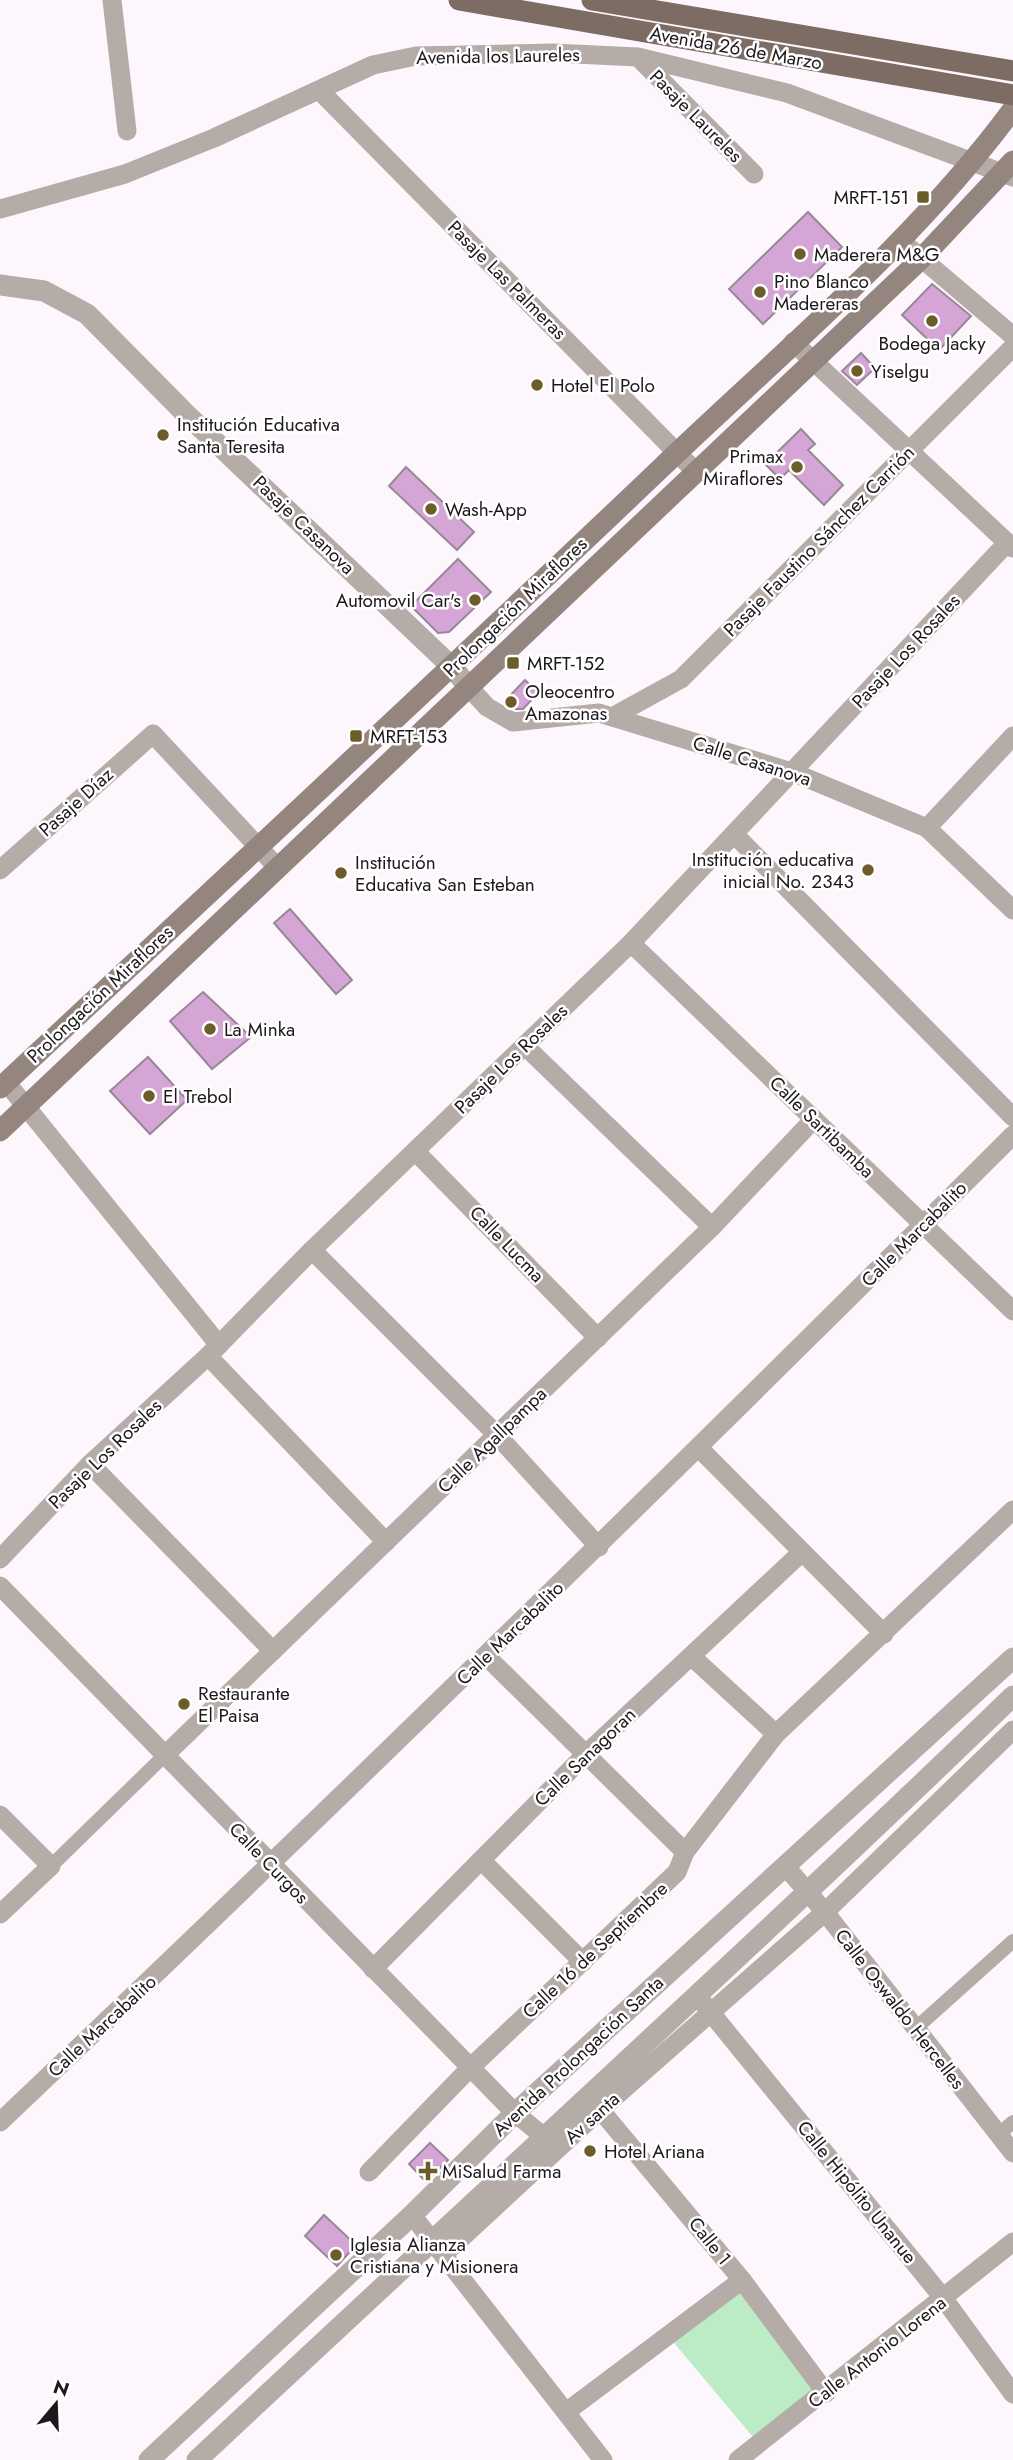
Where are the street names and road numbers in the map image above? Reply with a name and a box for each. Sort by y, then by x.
street label: Avenida 26 de Marzo [648,20,824,76]
street label: Avenida los Laureles [416,41,580,71]
street label: Pasaje Laureles [643,63,749,169]
street label: Pasaje Las Palmeras [441,214,573,346]
street label: Pasaje Faustino Sánchez Carrión [717,439,921,643]
street label: Pasaje Casanova [247,469,361,581]
street label: Prolongación Miraflores [437,531,593,683]
street label: Pasaje Los Rosales [846,587,967,714]
street label: Calle Casanova [689,729,815,793]
street label: Pasaje Díaz [33,761,119,843]
street label: Prolongación Miraflores [21,919,179,1069]
street label: Pasaje Los Rosales [448,998,574,1120]
street label: Calle Sartibamba [763,1070,881,1184]
street label: Calle Marcabalito [855,1175,973,1293]
street label: Calle Lucma [463,1200,551,1288]
street label: Calle Agallpampa [431,1381,553,1499]
street label: Pasaje Los Rosales [42,1393,168,1515]
street label: Calle Marcabalito [450,1575,570,1691]
street label: Calle Sanagoran [528,1701,642,1813]
street label: Calle Curgos [223,1816,315,1910]
street label: Calle 16 de Septiembre [516,1875,674,2025]
street label: Calle Oswaldo Hercelles [829,1923,971,2095]
street label: Calle Marcabalito [42,1969,162,2083]
street label: Avenida Prolongación Santa [487,1970,669,2142]
street label: Av santa [558,2086,626,2150]
street label: Calle Hipólito Unanue [791,2115,923,2269]
street label: Calle 1 [682,2211,738,2271]
street label: Calle Antonio Lorena [802,2289,952,2415]

